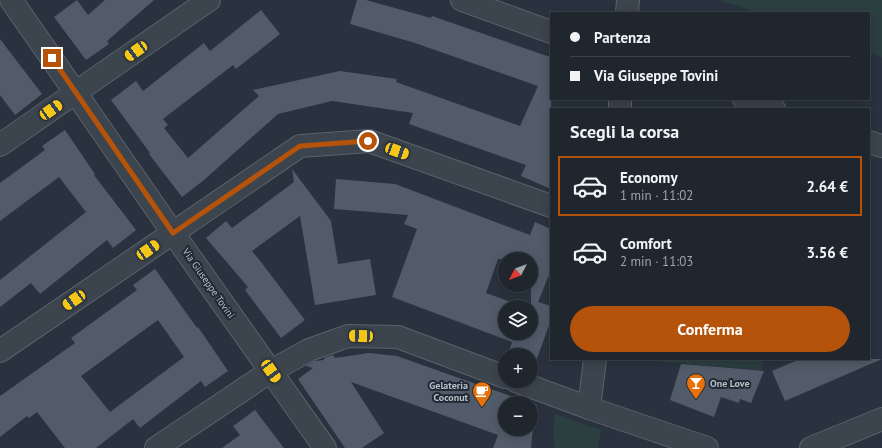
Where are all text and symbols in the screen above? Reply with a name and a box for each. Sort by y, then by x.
text: Partenza [594,28,651,47]
car [123,39,149,63]
route end [43,49,61,67]
text: Via Giuseppe Tovini [594,66,718,85]
car [38,98,64,122]
text: Scegli la corsa [570,120,679,143]
route start [359,132,377,150]
car [384,141,410,161]
icon: car [572,168,608,204]
text: Economy [620,168,678,187]
text: 2.64 € [806,177,848,196]
text: 1 min · 11:02 [620,187,693,204]
icon: car [572,234,608,270]
text: Comfort [620,234,672,253]
car [135,238,161,262]
text: 3.56 € [806,243,848,262]
street label: Via Giuseppe Tovini [179,245,238,321]
north arrow [498,252,538,292]
map controls [498,252,538,436]
text: 2 min · 11:03 [620,253,693,270]
car [61,288,87,312]
button: layers [498,300,538,340]
button: Conferma [570,306,850,352]
car [349,330,373,342]
button: + [498,348,538,388]
car [259,358,283,384]
bar icon: One Love [685,372,707,400]
place label: One Love [710,377,750,390]
place label: Gelateria Coconut [429,379,469,404]
cafe icon: Gelateria Coconut [471,380,493,408]
button: − [498,396,538,436]

